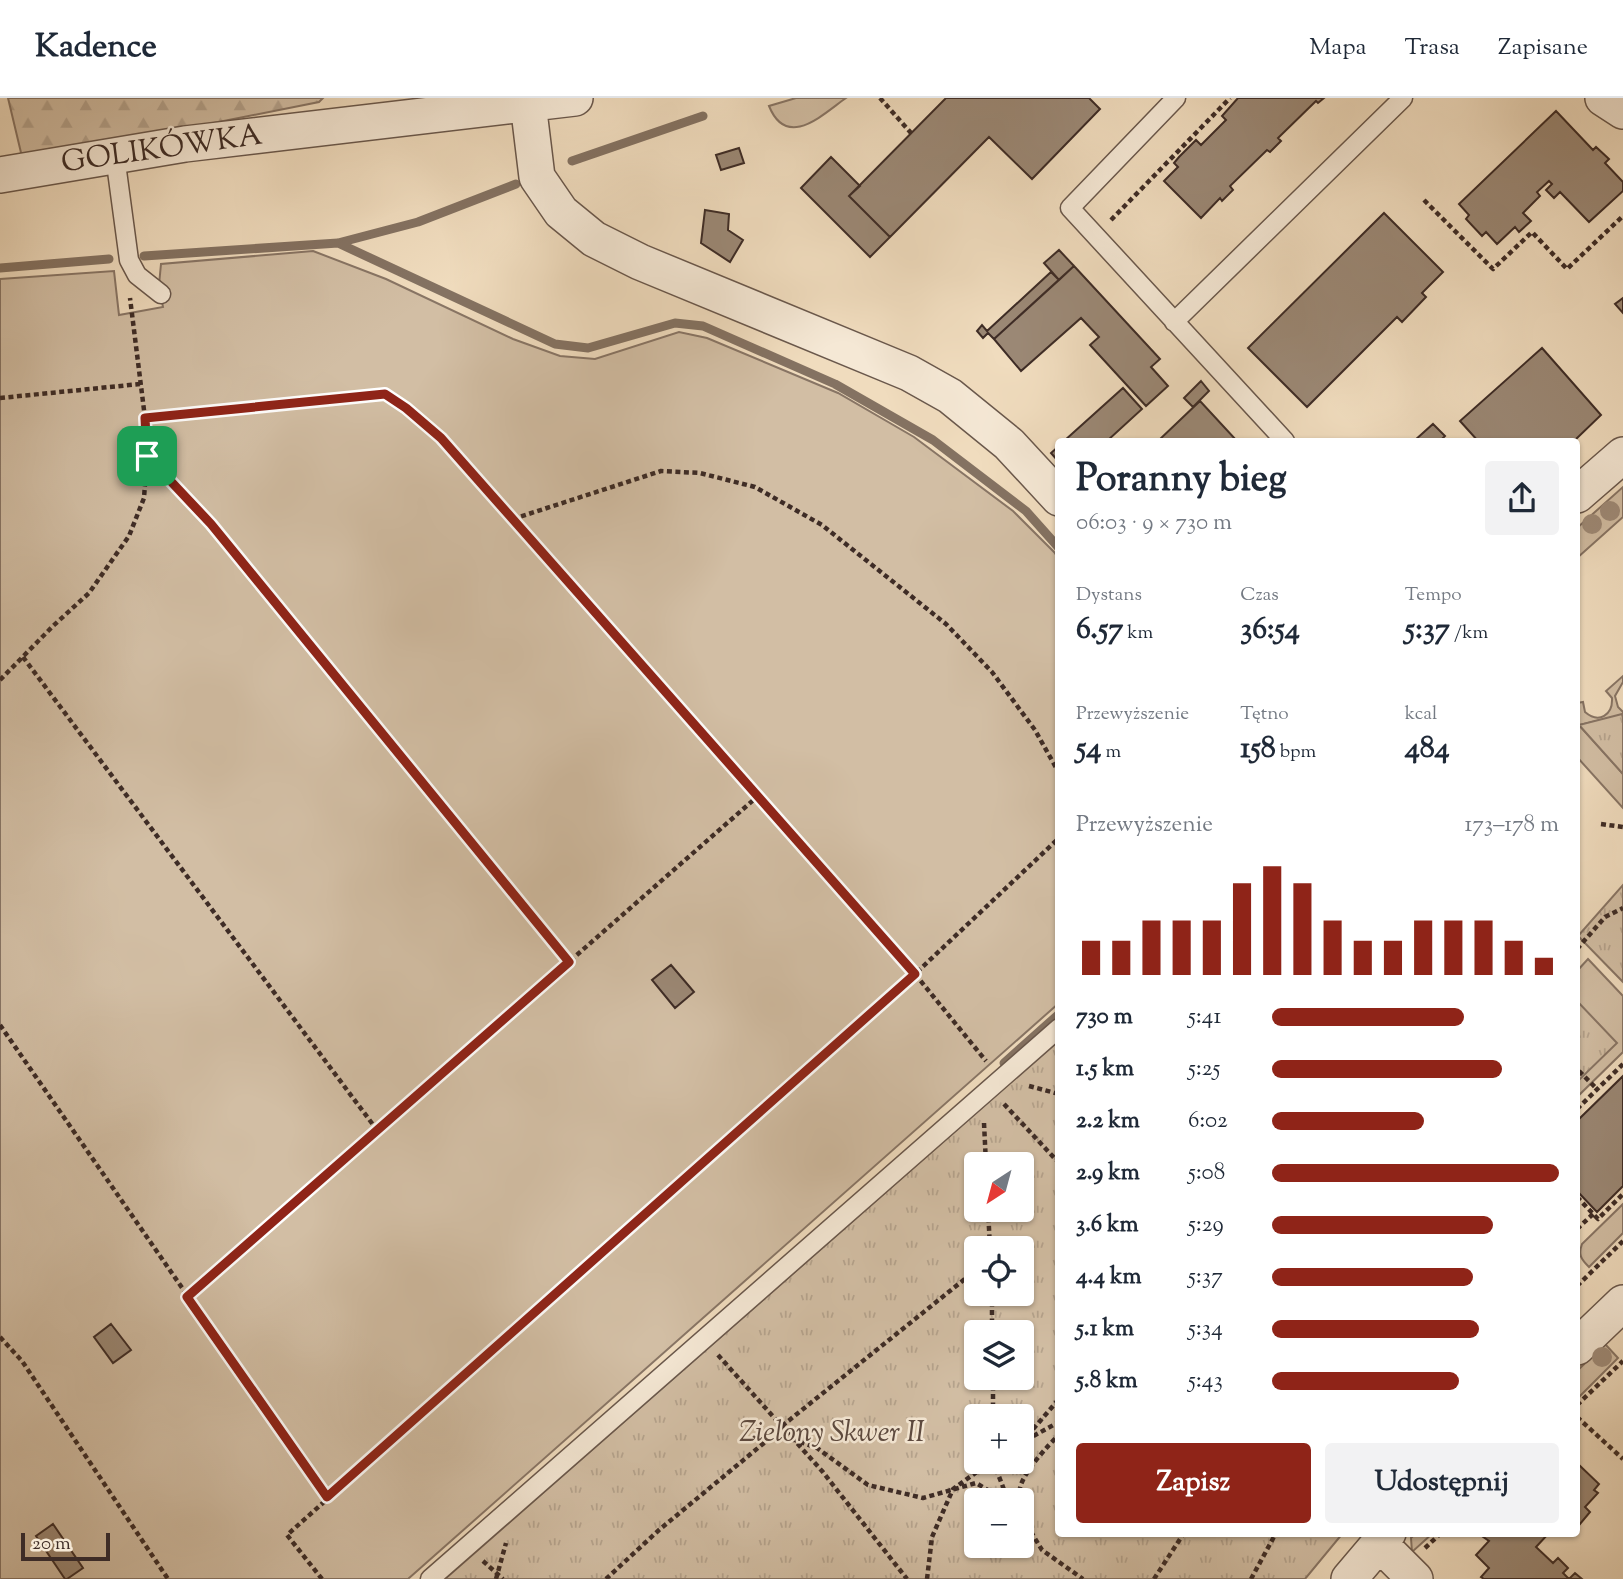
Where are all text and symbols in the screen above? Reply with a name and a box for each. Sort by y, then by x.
text: Kadence [35,24,157,72]
text: Mapa [1309,31,1367,65]
text: Trasa [1405,31,1460,65]
text: Zapisane [1498,31,1588,65]
street label: GOLIKÓWKA [59,115,265,185]
pin [117,426,177,486]
icon: arrive [128,437,166,475]
text: Poranny bieg [1076,454,1287,508]
button: share [1485,461,1559,535]
text: 06:03 · 9 × 730 m [1076,507,1232,540]
text: Dystans [1076,582,1142,609]
text: Czas [1240,582,1279,609]
text: Tempo [1405,582,1462,609]
text: 6.57 [1076,609,1123,652]
text: 36:54 [1240,609,1300,652]
text: 5:37 [1405,609,1450,652]
text: km [1123,620,1153,647]
text: /km [1450,620,1488,647]
text: Przewyższenie [1076,701,1189,728]
text: Tętno [1240,701,1289,728]
text: kcal [1405,701,1437,728]
text: 54 [1076,728,1101,771]
text: 158 [1240,728,1276,771]
text: 484 [1405,728,1450,771]
text: m [1101,739,1121,766]
text: bpm [1276,739,1316,766]
text: Przewyższenie [1076,809,1213,842]
text: 173–178 m [1465,809,1559,842]
text: 730 m [1076,1001,1133,1034]
text: 5:41 [1188,1001,1221,1034]
text: 1.5 km [1076,1053,1134,1086]
text: 5:25 [1188,1053,1220,1086]
text: 2.2 km [1076,1105,1140,1138]
text: 6:02 [1188,1105,1228,1138]
north arrow [964,1152,1034,1222]
map controls [964,1152,1034,1558]
text: 2.9 km [1076,1157,1140,1190]
text: 5:08 [1188,1157,1225,1190]
text: 3.6 km [1076,1209,1139,1242]
text: 5:29 [1188,1209,1224,1242]
button: locate [964,1236,1034,1306]
text: 4.4 km [1076,1261,1141,1294]
text: 5:37 [1188,1261,1223,1294]
text: 5.1 km [1076,1313,1134,1346]
text: 5:34 [1188,1313,1223,1346]
button: layers [964,1320,1034,1390]
text: 5.8 km [1076,1365,1138,1398]
text: 5:43 [1188,1365,1223,1398]
button: + [964,1404,1034,1474]
park label: Zielony Skwer II [739,1412,925,1455]
button: Zapisz [1076,1443,1311,1523]
button: Udostępnij [1325,1443,1559,1523]
button: − [964,1488,1034,1558]
scale bar [21,1530,110,1562]
text: 20 m [32,1531,71,1558]

